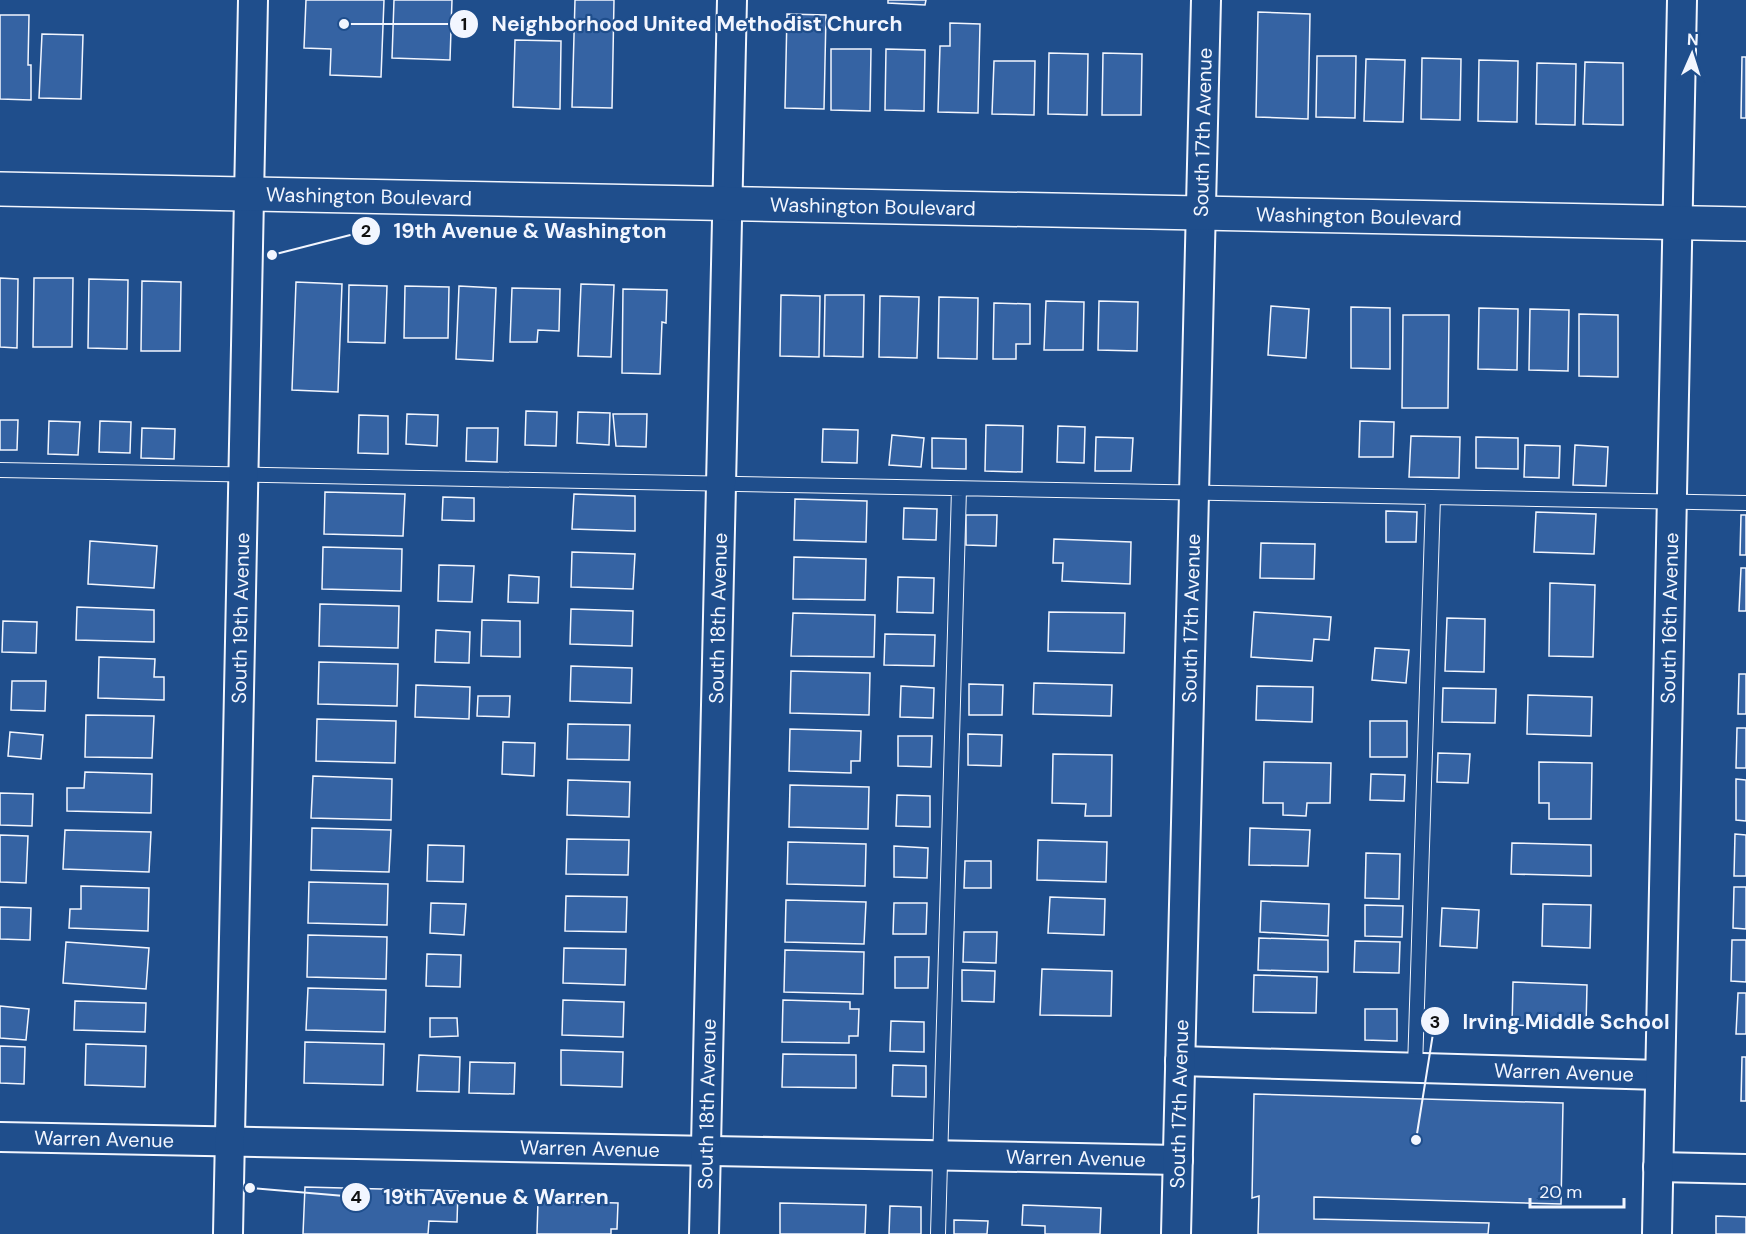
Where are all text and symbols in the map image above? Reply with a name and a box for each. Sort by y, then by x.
callout: Neighborhood United Methodist Church [449,5,914,44]
text: Neighborhood United Methodist Church [492,10,902,38]
text: 1 [461,12,467,36]
north arrow [1662,24,1722,84]
text: N [1686,29,1699,50]
street label: South 17th Avenue [1188,47,1218,217]
street label: Washington Boulevard [266,181,472,211]
street label: Washington Boulevard [770,191,976,222]
street label: Washington Boulevard [1256,201,1462,231]
callout: 19th Avenue & Washington [351,211,678,250]
text: 19th Avenue & Washington [394,217,666,245]
text: 2 [361,219,371,243]
street label: South 19th Avenue [226,532,255,704]
street label: South 16th Avenue [1655,532,1684,704]
street label: South 18th Avenue [703,533,733,704]
street label: South 17th Avenue [1176,533,1206,703]
callout: Irving Middle School [1420,1002,1681,1041]
text: Irving Middle School [1462,1008,1670,1036]
text: 3 [1430,1010,1440,1034]
street label: South 18th Avenue [692,1018,722,1190]
street label: South 17th Avenue [1164,1019,1194,1189]
street label: Warren Avenue [1494,1057,1634,1087]
street label: Warren Avenue [34,1125,174,1153]
street label: Warren Avenue [520,1134,660,1163]
street label: Warren Avenue [1006,1144,1146,1172]
scale bar [1530,1171,1624,1209]
callout: 19th Avenue & Warren [341,1178,621,1217]
text: 20 m [1539,1180,1582,1204]
text: 19th Avenue & Warren [383,1183,609,1211]
text: 4 [350,1185,362,1209]

